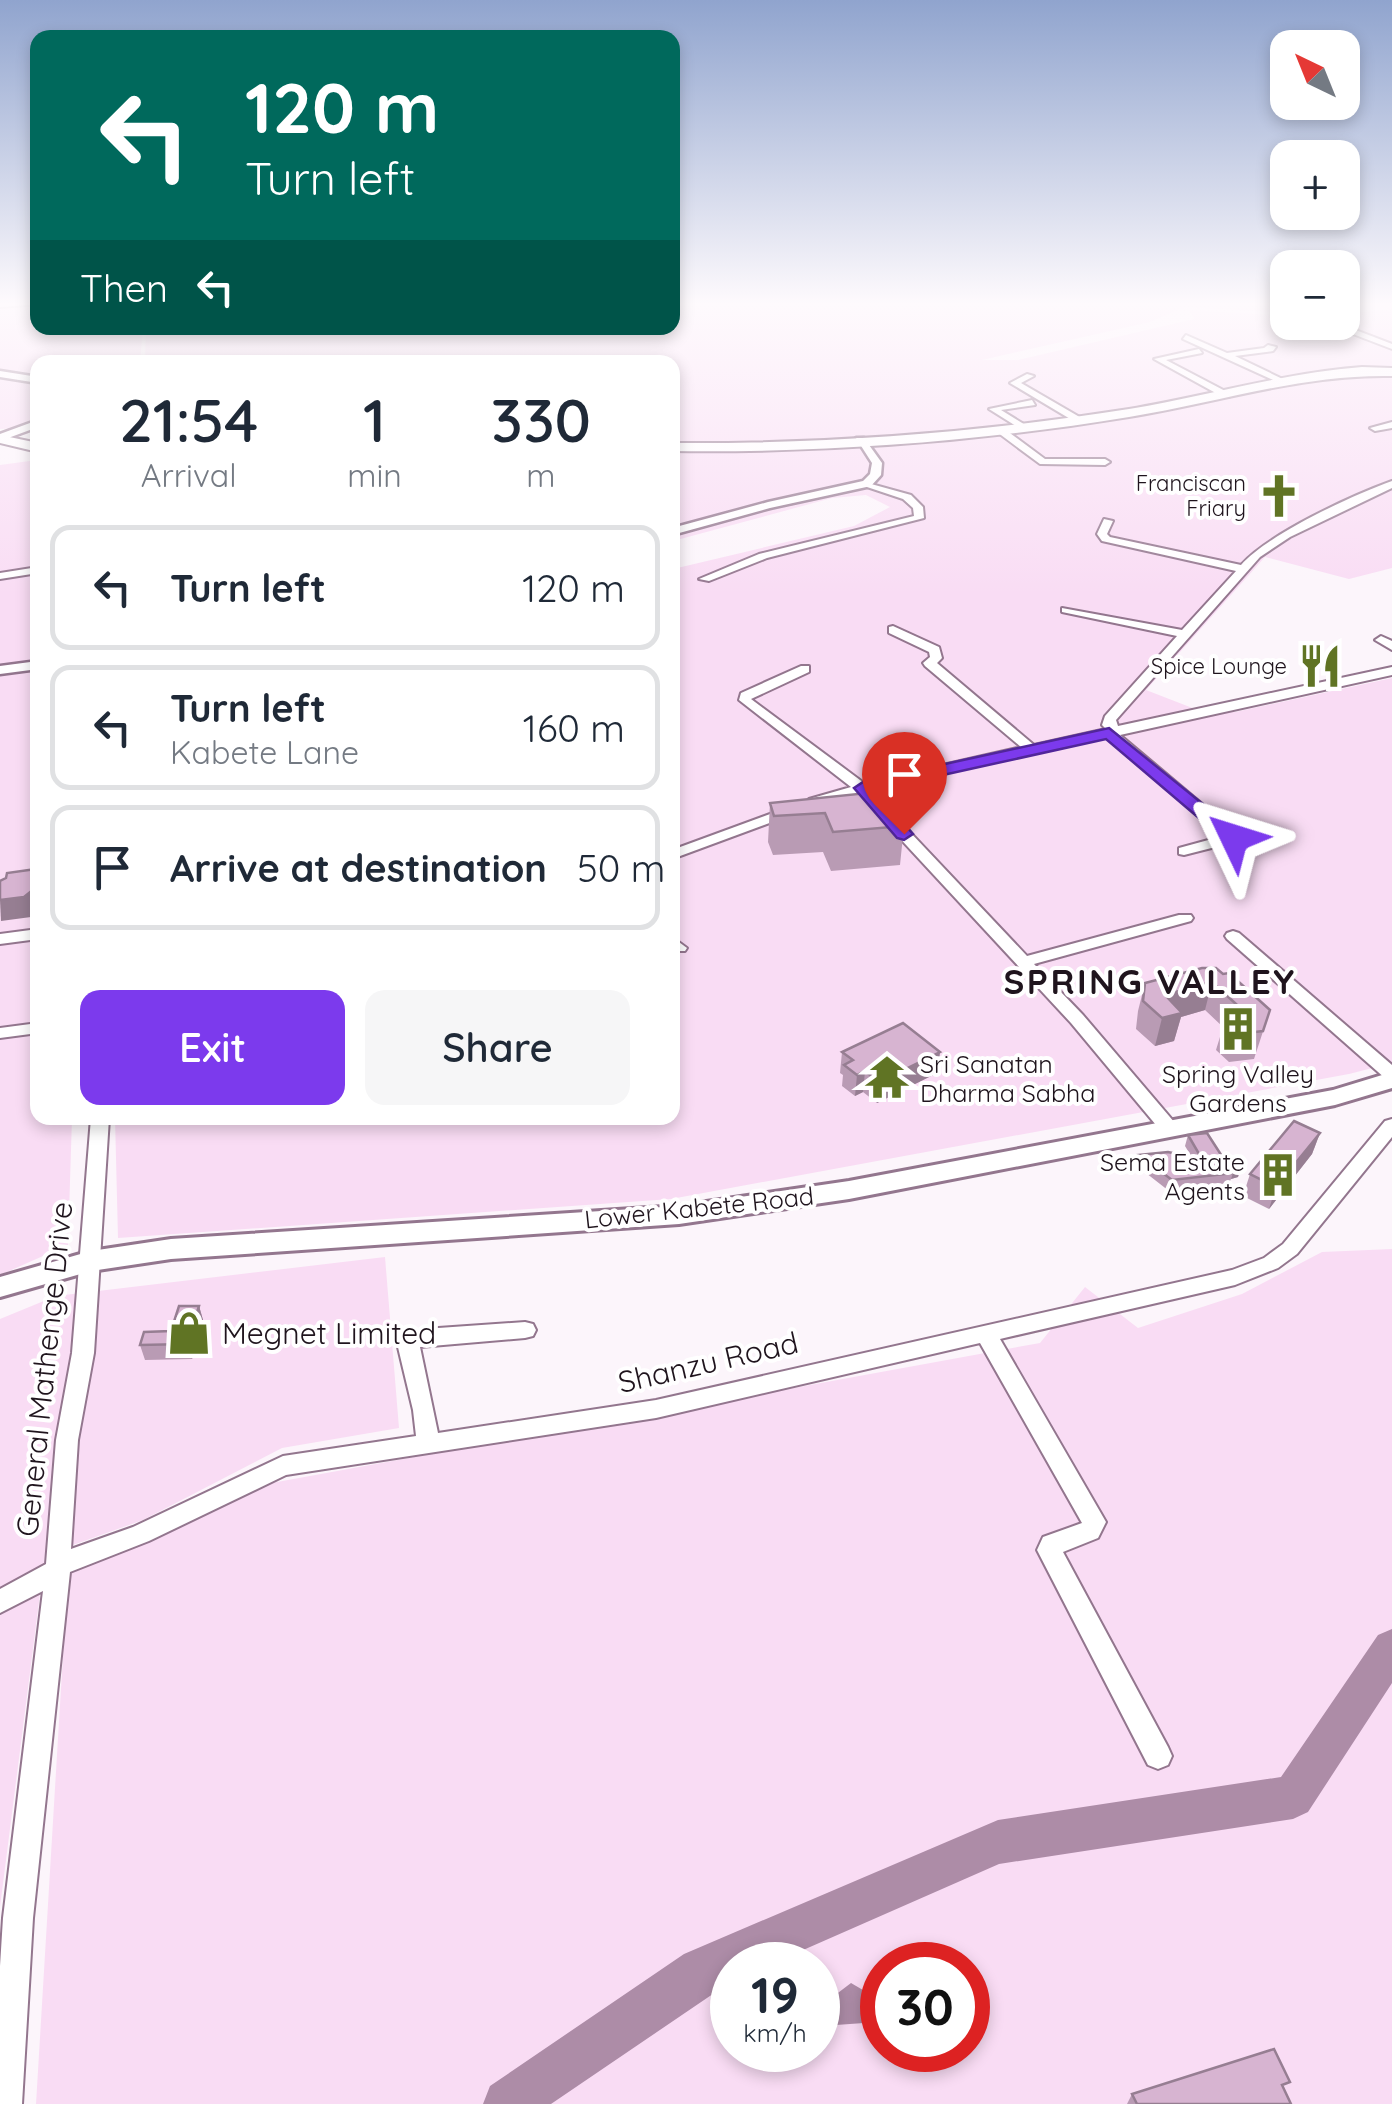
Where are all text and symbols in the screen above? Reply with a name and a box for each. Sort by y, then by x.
north arrow [1270,30,1360,120]
map controls [1270,30,1360,340]
text: 120 m [245,63,439,151]
icon: left [80,70,210,200]
button: + [1270,140,1360,230]
text: Turn left [245,150,415,206]
button: − [1270,250,1360,340]
icon: left [188,260,243,315]
text: Then [80,264,168,312]
text: 21:54 [119,382,258,457]
text: 1 [363,382,386,457]
text: 330 [491,382,591,457]
text: Arrival [141,455,237,495]
text: min [347,455,402,495]
text: m [526,455,555,495]
place label: Franciscan Friary [1136,469,1246,522]
church icon: Franciscan Friary [1255,472,1303,520]
icon: left [85,560,140,615]
text: Turn left [170,564,326,612]
text: 120 m [522,564,625,612]
restaurant icon: Spice Lounge [1296,642,1344,690]
place label: Spice Lounge [1151,652,1287,680]
text: Turn left [170,684,326,732]
icon: left [85,700,140,755]
text: 160 m [523,704,625,752]
text: Kabete Lane [170,732,359,772]
pin [862,732,947,835]
icon: arrive [877,747,932,802]
position arrow [1182,786,1286,890]
icon: arrive [85,840,140,895]
text: Arrive at destination [170,844,547,892]
text: 50 m [577,844,665,892]
district label: SPRING VALLEY [1003,959,1297,1003]
button: Exit [80,990,345,1105]
button: Share [365,990,630,1105]
building icon: Spring Valley Gardens [1214,1005,1262,1053]
place label: Sri Sanatan Dharma Sabha [920,1048,1095,1108]
temple icon: Sri Sanatan Dharma Sabha [863,1053,911,1101]
place label: Spring Valley Gardens [1162,1058,1314,1118]
place label: Sema Estate Agents [1100,1146,1245,1206]
building icon: Sema Estate Agents [1254,1151,1302,1199]
street label: Lower Kabete Road [583,1180,815,1234]
street label: General Mathenge Drive [8,1200,80,1538]
shop icon: Megnet Limited [165,1309,213,1357]
place label: Megnet Limited [222,1314,436,1352]
street label: Shanzu Road [614,1323,802,1401]
speed limit sign: 30 [860,1942,990,2072]
text: 19 [751,1963,799,2026]
text: km/h [743,2017,807,2048]

